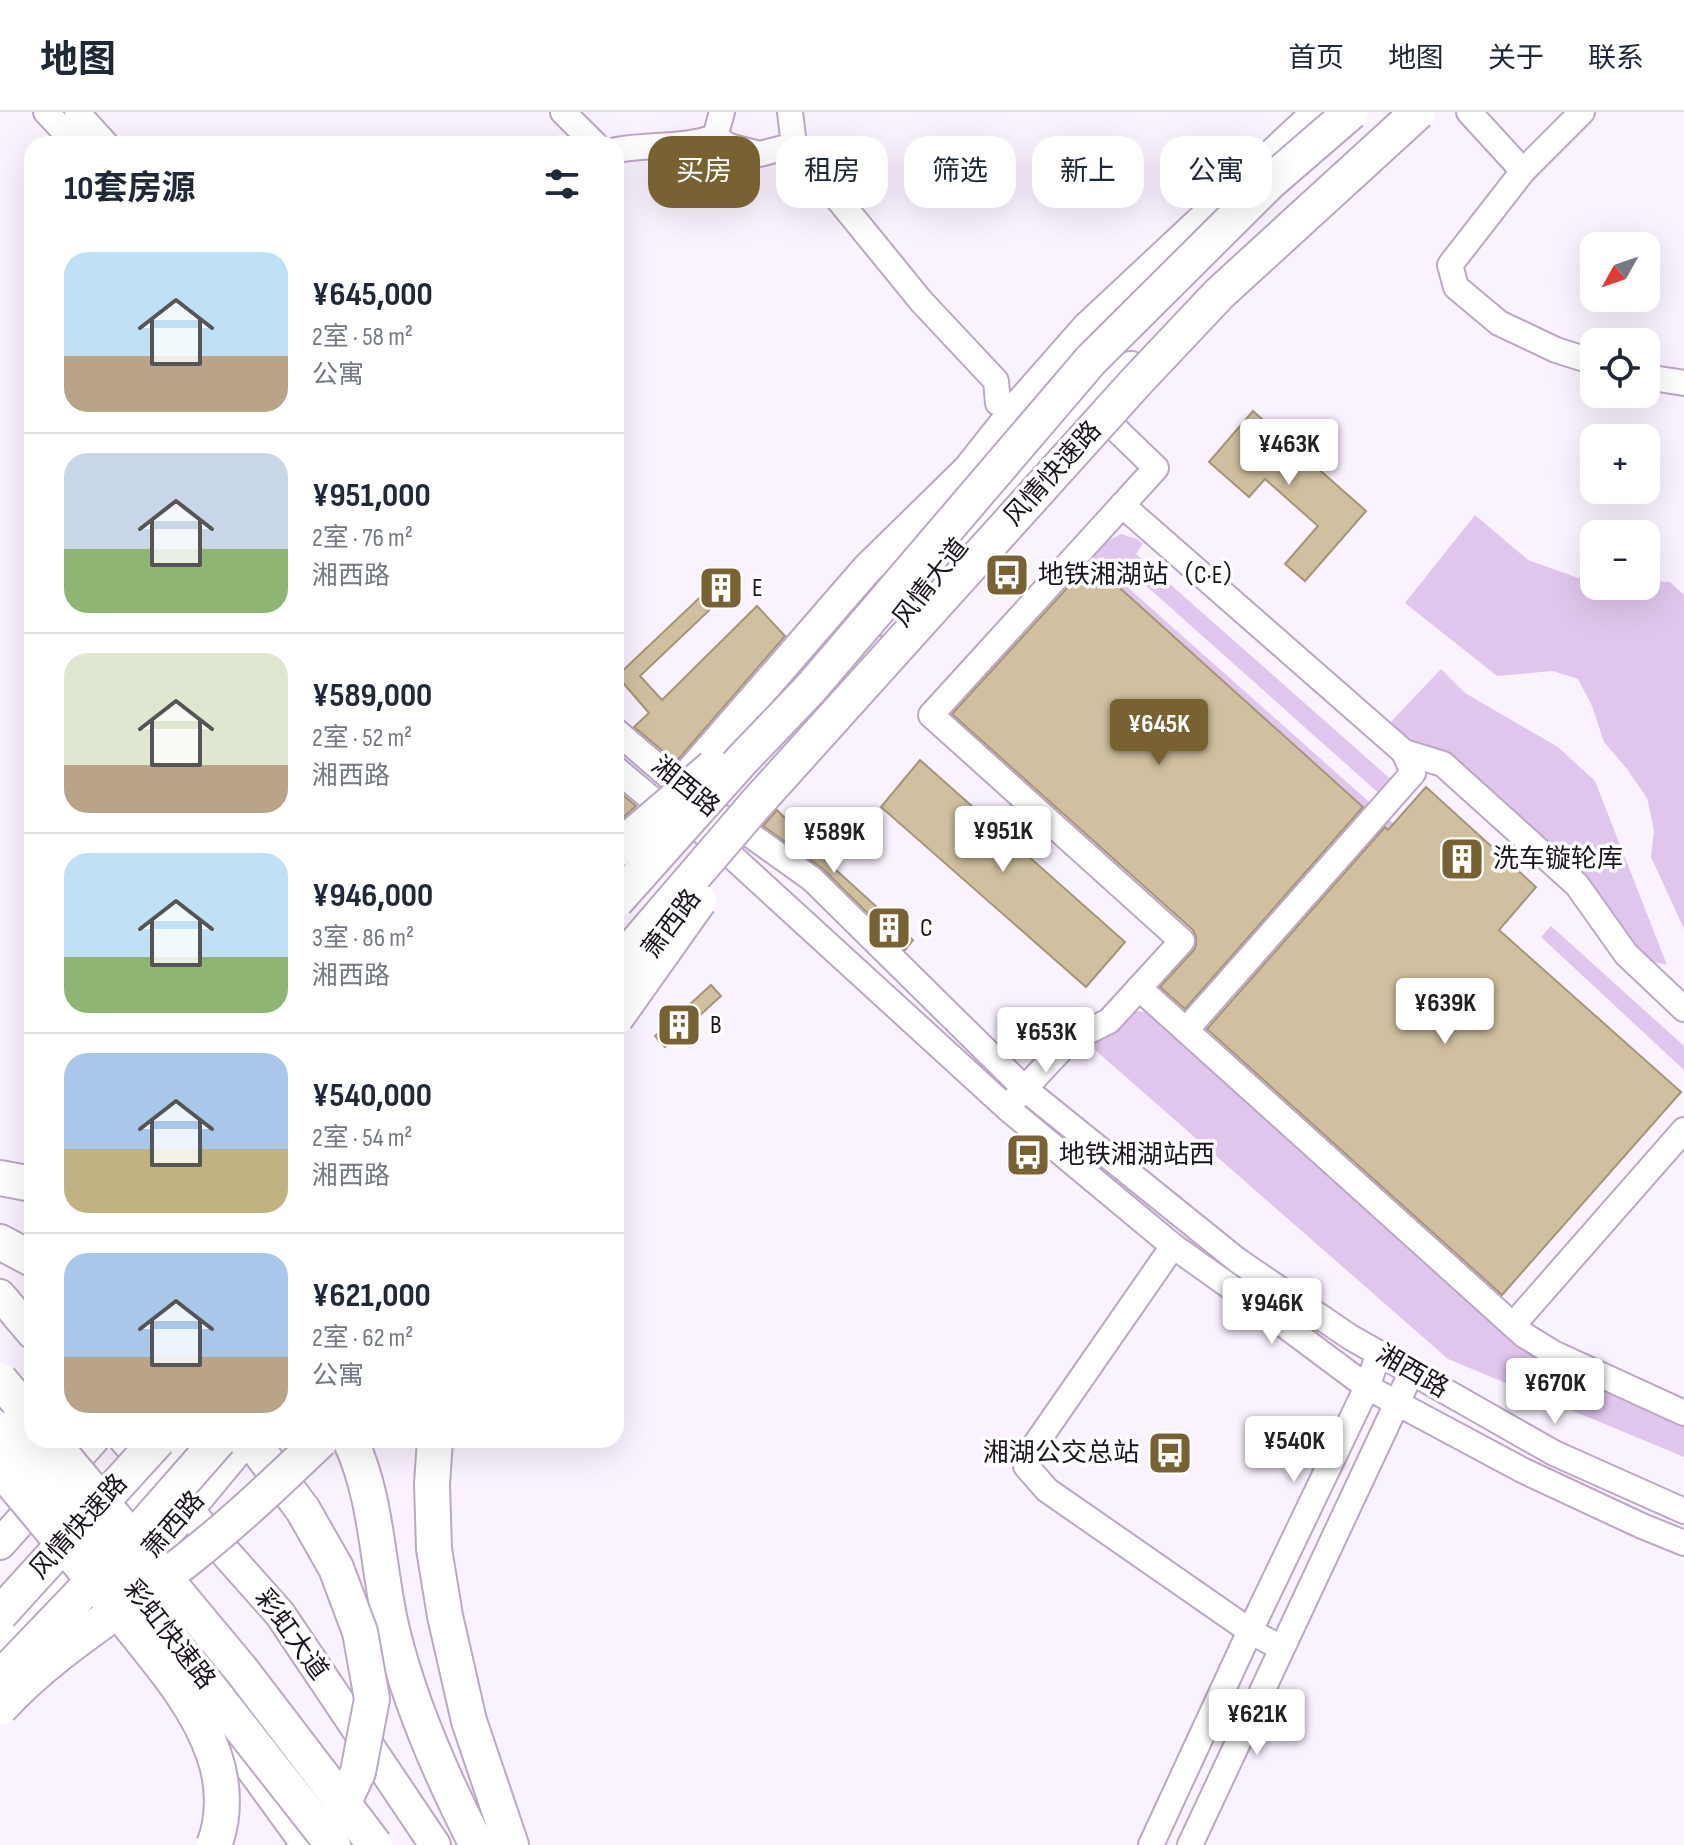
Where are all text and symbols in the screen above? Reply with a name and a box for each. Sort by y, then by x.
text: 地图 [40,38,116,83]
text: 首页 [1288,42,1344,75]
text: 地图 [1388,42,1444,75]
text: 关于 [1488,42,1544,75]
text: 联系 [1588,42,1644,75]
chip: 买房 [648,136,760,208]
chip: 租房 [776,136,888,208]
chip: 筛选 [904,136,1016,208]
chip: 新上 [1032,136,1144,208]
chip: 公寓 [1160,136,1272,208]
icon: filters [540,162,584,206]
text: 10套房源 [64,168,196,209]
north arrow [1580,232,1660,312]
map controls [1580,232,1660,600]
text: ¥645,000 [312,274,433,315]
icon: home [128,284,224,380]
text: 2室 · 58 m² [312,322,413,353]
button: locate [1580,328,1660,408]
text: 公寓 [312,360,364,391]
street label: 风情快速路 [998,415,1108,533]
pin: ¥463K [1233,419,1345,487]
button: + [1580,424,1660,504]
text: ¥463K [1258,429,1320,460]
text: ¥951,000 [312,475,431,516]
icon: home [128,485,224,581]
button: − [1580,520,1660,600]
text: 2室 · 76 m² [312,523,413,554]
street label: 风情大道 [887,532,975,634]
bus stop icon: 地铁湘湖站（C·E） [983,551,1031,599]
place label: 地铁湘湖站（C·E） [1038,560,1249,591]
text: 湘西路 [312,561,390,592]
building icon: E [697,564,745,612]
place label: E [752,573,763,604]
text: ¥589,000 [312,675,432,716]
icon: home [128,685,224,781]
pin: ¥645K [1103,699,1215,767]
text: ¥645K [1128,709,1190,740]
text: 2室 · 52 m² [312,723,412,754]
street label: 湘西路 [645,750,725,824]
text: 湘西路 [312,761,390,792]
pin: ¥951K [947,806,1059,874]
pin: ¥589K [778,807,890,875]
text: ¥951K [973,816,1033,847]
text: ¥589K [803,817,865,848]
building icon: 洗车镟轮库 [1438,835,1486,883]
place label: 洗车镟轮库 [1493,844,1623,875]
text: ¥946,000 [312,875,433,916]
street label: 萧西路 [636,884,708,964]
icon: home [128,885,224,981]
building icon: C [865,904,913,952]
place label: C [920,913,933,944]
text: 3室 · 86 m² [312,923,414,954]
text: 湘西路 [312,961,390,992]
pin: ¥639K [1389,978,1501,1046]
text: ¥639K [1414,988,1476,1019]
building icon: B [655,1001,703,1049]
pin: ¥653K [990,1007,1102,1075]
place label: B [710,1010,722,1041]
text: ¥653K [1015,1017,1077,1048]
text: ¥540,000 [312,1075,432,1116]
icon: home [128,1085,224,1181]
text: 2室 · 54 m² [312,1123,412,1154]
bus stop icon: 地铁湘湖站西 [1004,1131,1052,1179]
place label: 地铁湘湖站西 [1059,1140,1215,1171]
text: 湘西路 [312,1161,390,1192]
text: ¥621,000 [312,1275,431,1316]
pin: ¥946K [1216,1278,1328,1346]
icon: home [128,1285,224,1381]
text: ¥946K [1241,1288,1303,1319]
text: 2室 · 62 m² [312,1323,413,1354]
street label: 湘西路 [1370,1339,1454,1405]
pin: ¥670K [1499,1358,1611,1426]
text: 公寓 [312,1361,364,1392]
text: ¥670K [1524,1368,1586,1399]
pin: ¥540K [1238,1416,1350,1484]
text: ¥540K [1263,1426,1325,1457]
bus stop icon: 湘湖公交总站 [1146,1429,1194,1477]
place label: 湘湖公交总站 [983,1438,1139,1469]
street label: 风情快速路 [24,1468,134,1586]
street label: 萧西路 [137,1485,211,1565]
street label: 彩虹快速路 [117,1574,221,1696]
street label: 彩虹大道 [248,1584,334,1686]
pin: ¥621K [1201,1689,1313,1757]
text: ¥621K [1227,1699,1287,1730]

